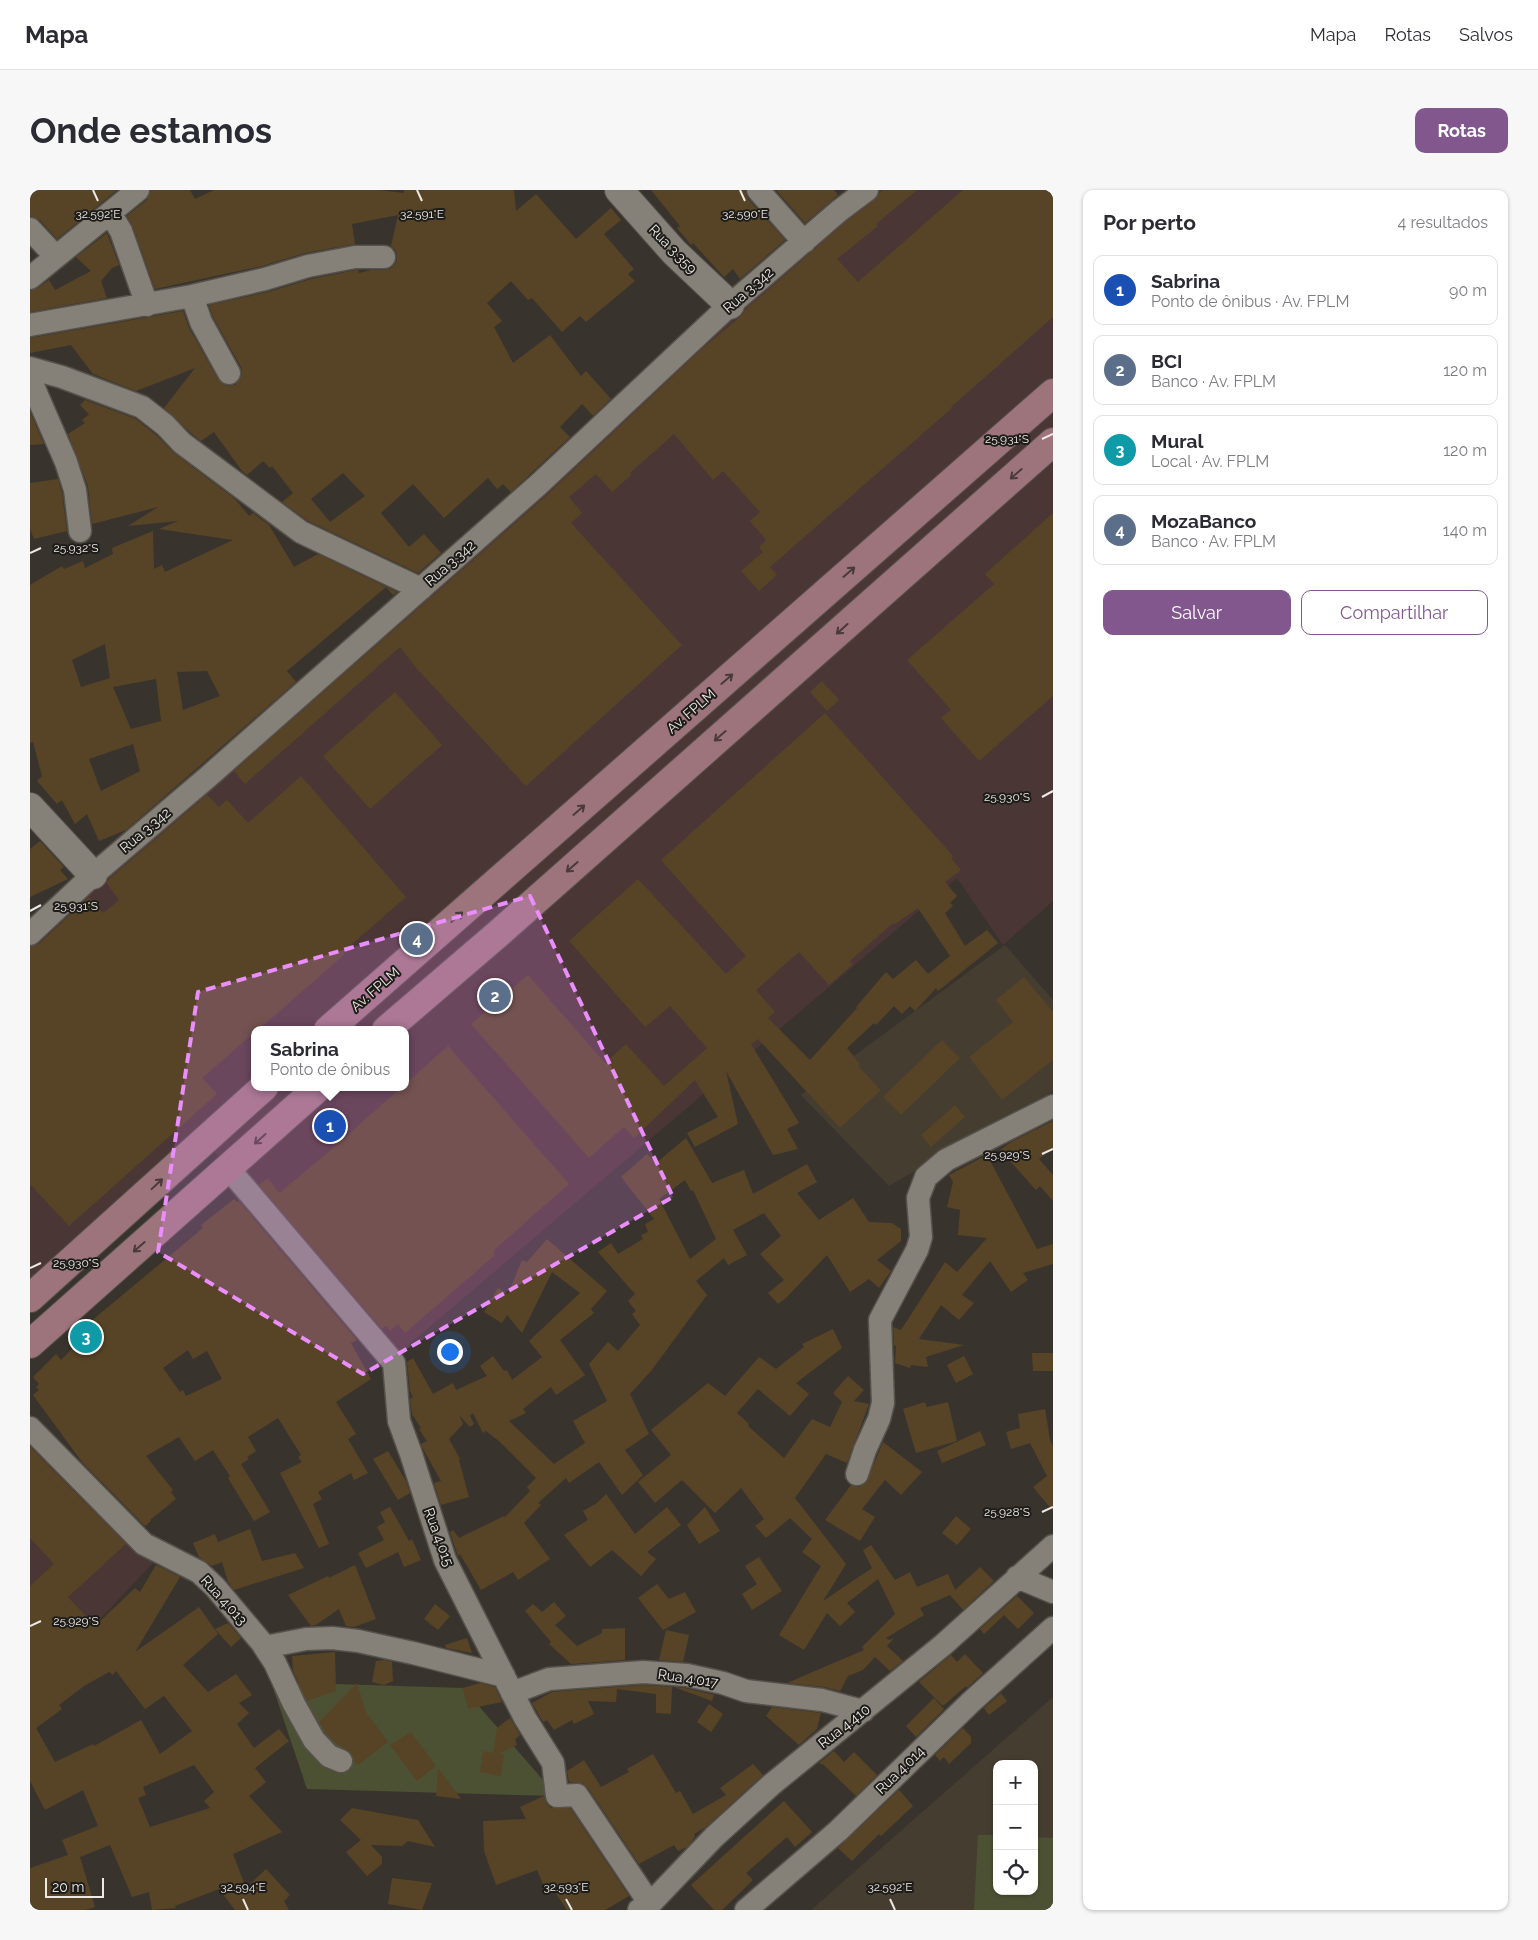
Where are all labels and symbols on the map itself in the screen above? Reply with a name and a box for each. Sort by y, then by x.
text: 32.592°E [75,207,121,221]
text: 32.591°E [400,207,444,221]
text: 32.590°E [722,207,768,221]
street label: Rua 3.359 [646,221,700,277]
street label: Rua 3.342 [720,264,776,316]
text: 25.931°S [985,432,1029,446]
one-way arrow [1010,469,1023,480]
street label: Rua 3.342 [422,537,478,589]
text: 25.932°S [53,541,99,555]
one-way arrow [843,566,856,578]
one-way arrow [836,623,849,634]
one-way arrow [721,673,734,685]
street label: Av. FPLM [663,686,719,736]
one-way arrow [714,730,727,741]
text: 25.930°S [984,790,1030,804]
street label: Rua 3.342 [116,804,174,856]
one-way arrow [573,804,586,815]
one-way arrow [566,861,579,872]
text: 25.931°S [54,899,98,913]
one-way arrow [451,911,464,923]
pin: 4 [401,920,433,958]
street label: Av. FPLM [347,964,403,1014]
pin: 2 [479,977,511,1015]
pin: 1 [314,1107,346,1145]
one-way arrow [253,1133,266,1145]
text: 25.929°S [984,1148,1030,1162]
one-way arrow [151,1178,164,1190]
one-way arrow [132,1242,145,1253]
text: 25.930°S [53,1256,99,1270]
pin: 3 [70,1318,102,1356]
your location [437,1339,463,1365]
text: 25.928°S [984,1505,1030,1519]
street label: Rua 4.015 [421,1506,457,1569]
street label: Rua 4.013 [198,1572,250,1628]
text: 25.929°S [53,1614,99,1628]
street label: Rua 4.017 [657,1666,720,1690]
street label: Rua 4.410 [815,1701,873,1751]
street label: Rua 4.014 [872,1743,928,1797]
scale bar [45,1875,104,1898]
text: 32.594°E [220,1880,266,1894]
text: 32.593°E [543,1880,589,1894]
text: 32.592°E [867,1880,913,1894]

